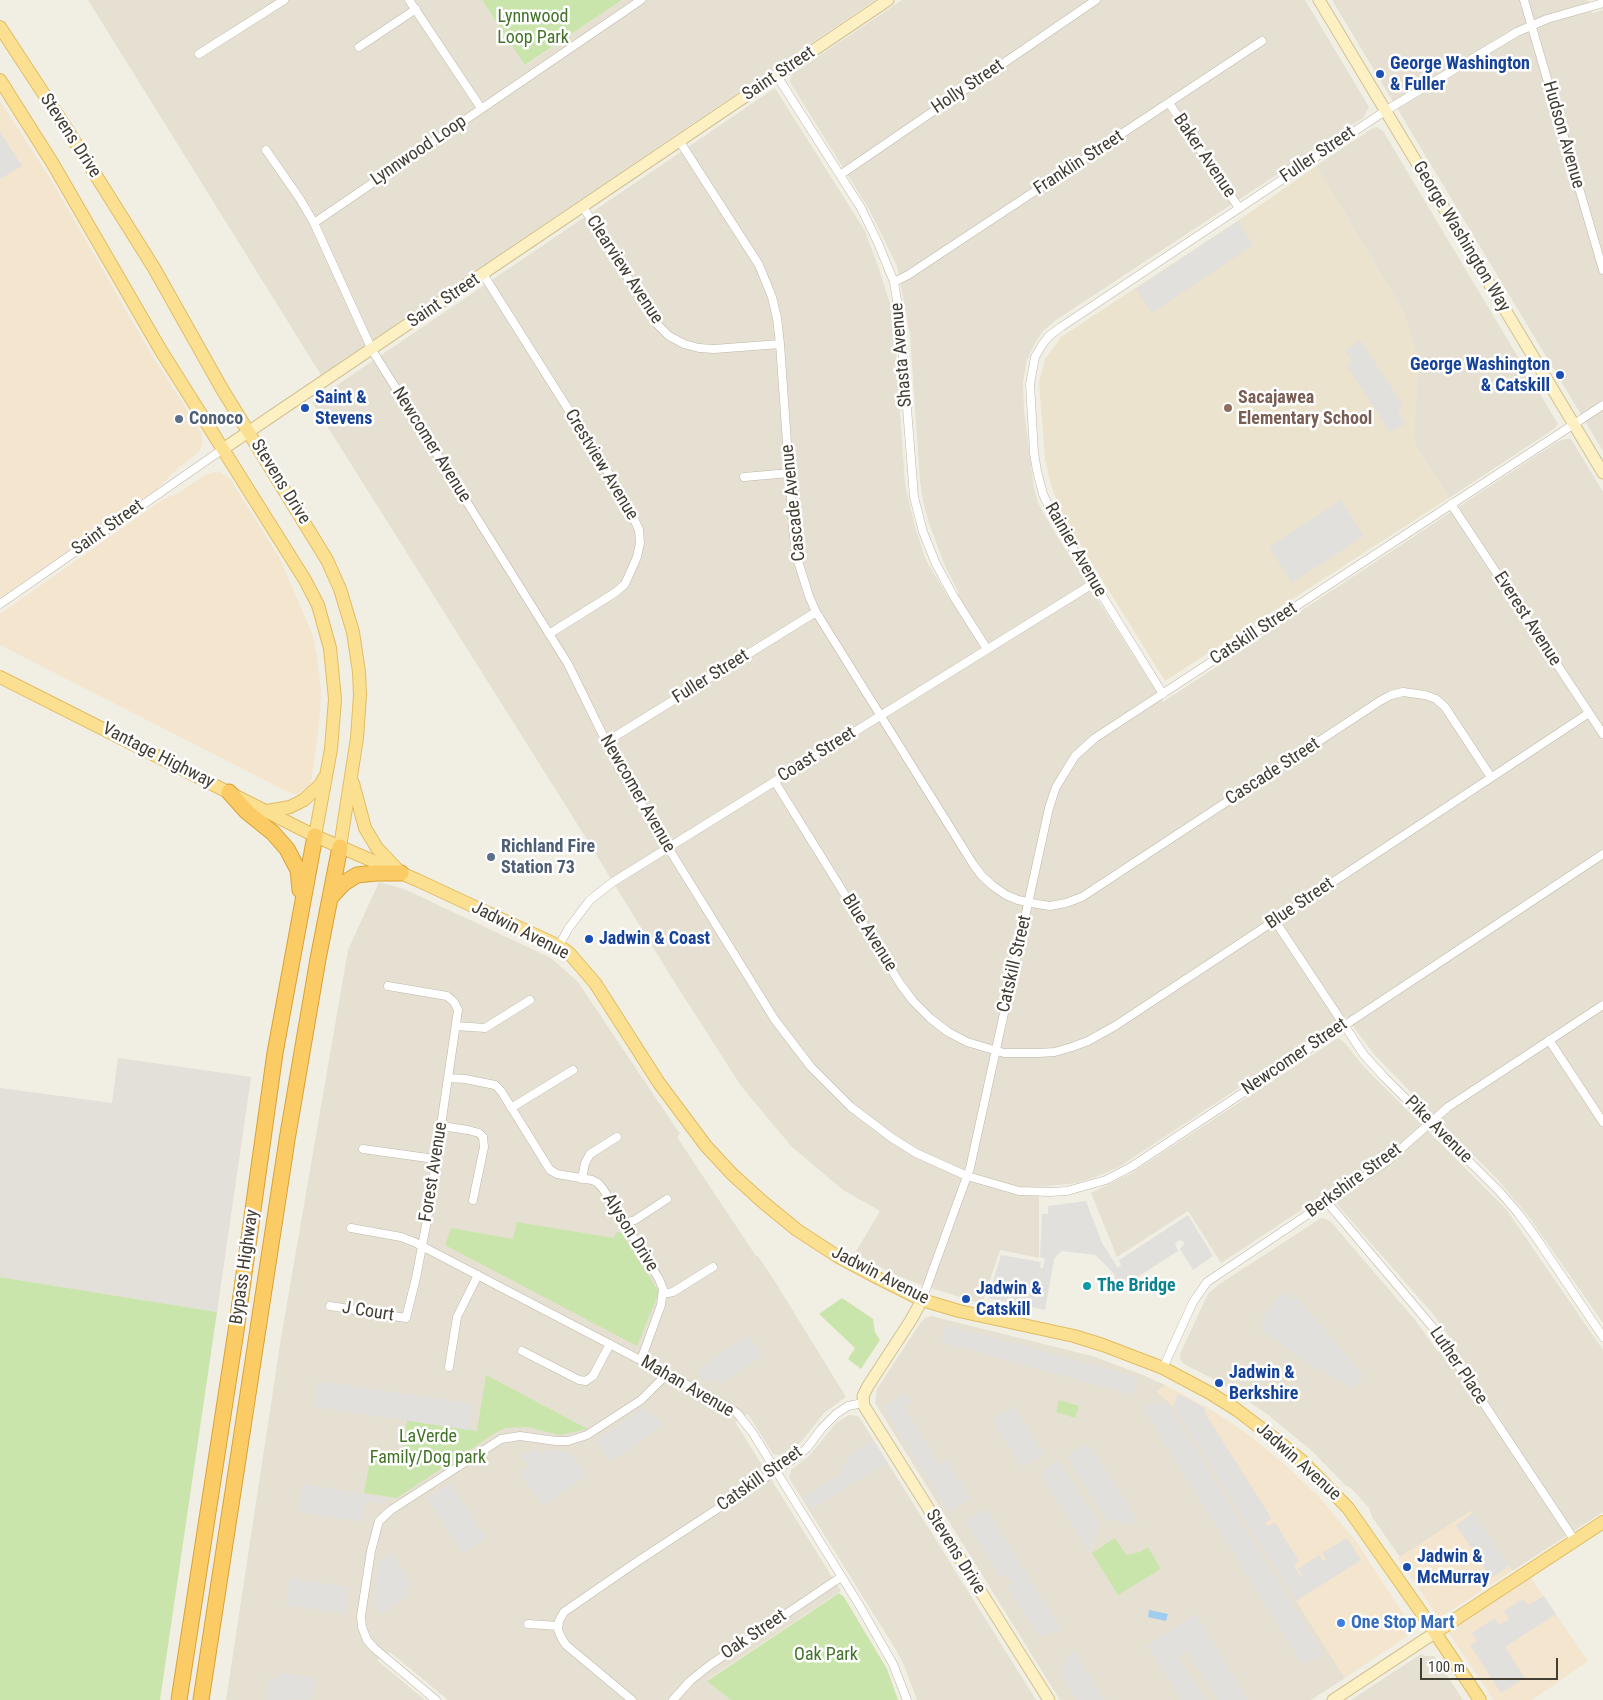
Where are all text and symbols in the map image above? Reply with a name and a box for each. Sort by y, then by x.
park label: Lynnwood Loop Park [497,6,569,48]
street label: Saint Street [739,42,819,106]
place label: George Washington & Fuller [1390,53,1530,96]
street label: Holly Street [928,55,1008,119]
marker: George Washington & Fuller [1374,68,1386,80]
street label: Hudson Avenue [1537,79,1589,191]
street label: Stevens Drive [35,90,105,182]
street label: Baker Avenue [1168,110,1240,202]
street label: Lynnwood Loop [367,111,471,191]
street label: Fuller Street [1276,122,1360,188]
street label: Franklin Street [1030,126,1128,200]
street label: George Washington Way [1407,158,1515,316]
street label: Clearview Avenue [581,212,667,328]
street label: Saint Street [404,269,484,333]
street label: Shasta Avenue [887,302,917,408]
place label: George Washington & Catskill [1410,354,1550,396]
marker: George Washington & Catskill [1554,369,1566,381]
street label: Newcomer Avenue [387,383,475,507]
place label: Saint & Stevens [315,387,372,429]
place label: Sacajawea Elementary School [1238,387,1372,429]
marker: Saint & Stevens [299,402,311,414]
marker: Sacajawea Elementary School [1222,402,1234,414]
street label: Crestview Avenue [559,406,643,524]
place label: Conoco [189,408,243,430]
marker: Conoco [173,413,185,425]
street label: Stevens Drive [245,436,315,528]
street label: Cascade Avenue [777,444,811,562]
street label: Saint Street [68,496,148,560]
street label: Rainier Avenue [1039,499,1111,601]
street label: Everest Avenue [1489,568,1565,670]
street label: Catskill Street [1207,598,1301,670]
street label: Fuller Street [669,645,753,709]
street label: Vantage Highway [98,718,218,794]
street label: Coast Street [774,723,860,787]
street label: Newcomer Avenue [595,731,679,857]
street label: Cascade Street [1222,734,1324,810]
place label: Richland Fire Station 73 [501,836,595,879]
marker: Richland Fire Station 73 [485,851,497,863]
street label: Blue Street [1262,873,1338,935]
street label: Blue Avenue [837,890,901,976]
street label: Jadwin Avenue [468,897,572,965]
street label: Catskill Street [993,913,1037,1015]
place label: Jadwin & Coast [599,928,710,950]
marker: Jadwin & Coast [583,933,595,945]
street label: Newcomer Street [1238,1014,1352,1100]
street label: Pike Avenue [1400,1092,1476,1168]
street label: Forest Avenue [415,1121,453,1223]
street label: Berkshire Street [1302,1139,1406,1223]
street label: Alyson Drive [598,1190,662,1276]
street label: Bypass Highway [226,1208,264,1326]
street label: Jadwin Avenue [828,1242,932,1310]
place label: The Bridge [1097,1275,1176,1297]
place label: Jadwin & Catskill [976,1278,1042,1320]
marker: The Bridge [1081,1280,1093,1292]
marker: Jadwin & Catskill [960,1293,972,1305]
street label: J Court [341,1297,395,1327]
street label: Luther Place [1424,1323,1492,1409]
street label: Mahan Avenue [636,1352,738,1422]
place label: Jadwin & Berkshire [1229,1362,1298,1405]
marker: Jadwin & Berkshire [1213,1377,1225,1389]
street label: Jadwin Avenue [1251,1418,1345,1506]
park label: LaVerde Family/Dog park [370,1426,486,1468]
street label: Catskill Street [713,1442,807,1516]
street label: Stevens Drive [920,1506,990,1598]
place label: Jadwin & McMurray [1417,1546,1489,1588]
marker: Jadwin & McMurray [1401,1561,1413,1573]
street label: Oak Street [717,1605,791,1665]
place label: One Stop Mart [1351,1612,1455,1634]
marker: One Stop Mart [1335,1617,1347,1629]
park label: Oak Park [794,1644,858,1666]
scale bar [1423,1648,1560,1680]
text: 100 m [1428,1658,1465,1676]

